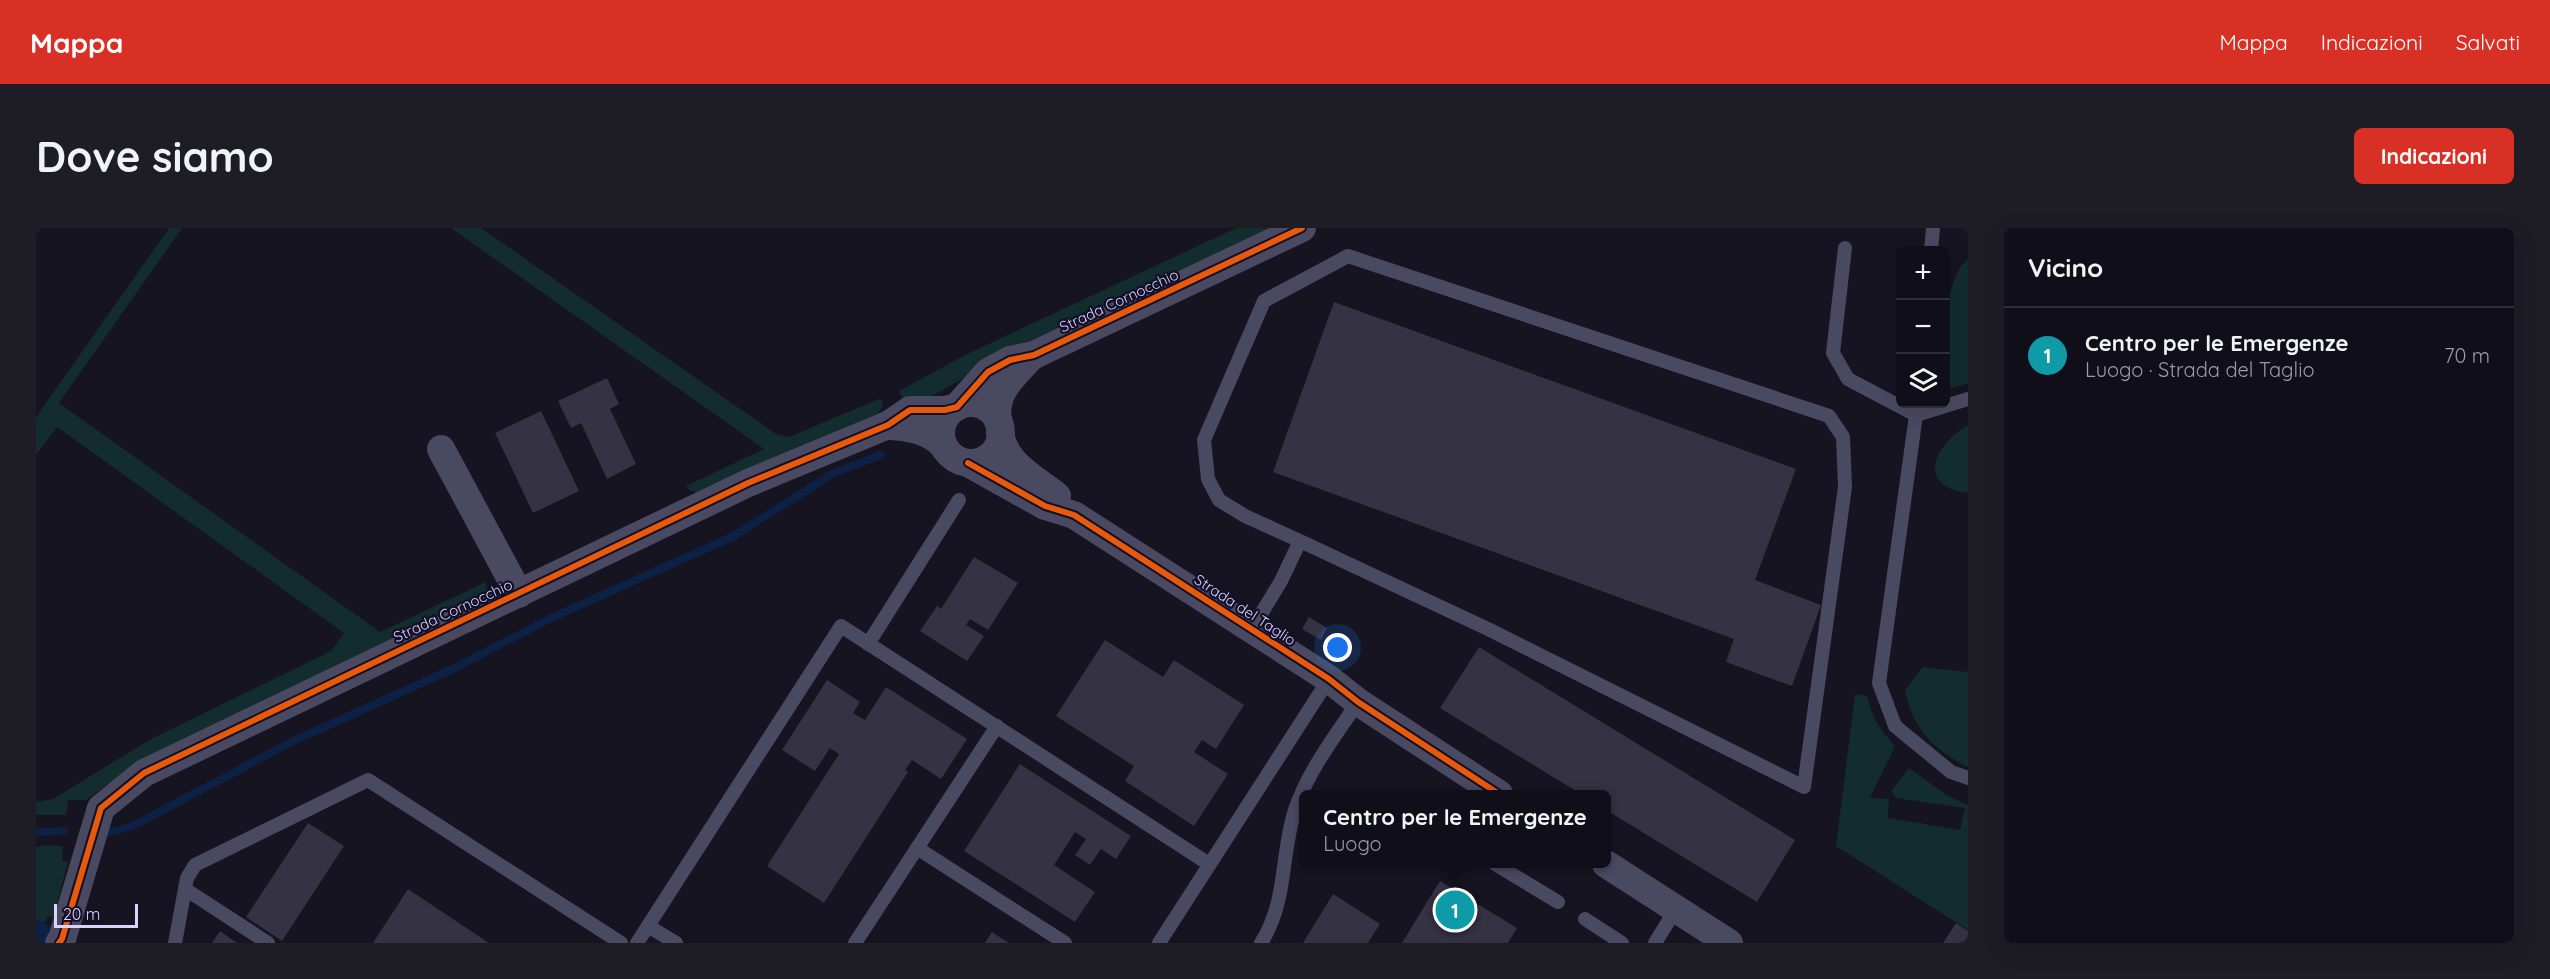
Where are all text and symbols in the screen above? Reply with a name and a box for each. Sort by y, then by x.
text: Mappa [30,25,123,60]
text: Mappa [2219,29,2288,55]
text: Indicazioni [2321,29,2423,55]
text: Salvati [2456,29,2520,55]
button: Indicazioni [2354,128,2514,184]
text: Dove siamo [36,130,274,183]
map controls [1896,246,1950,408]
button: + [1896,246,1950,300]
text: Vicino [2028,251,2103,284]
street label: Strada Cornocchio [1056,265,1181,336]
button: − [1896,300,1950,354]
text: Centro per le Emergenze [2085,329,2348,357]
text: 1 [2044,343,2051,368]
text: 70 m [2444,343,2490,368]
button: layers [1896,354,1950,408]
text: Luogo · Strada del Taglio [2085,357,2315,382]
street label: Strada del Taglio [1191,570,1300,649]
street label: Strada Cornocchio [390,575,515,646]
your location [1323,633,1352,662]
popup [1299,790,1611,868]
text: Centro per le Emergenze [1323,803,1587,831]
text: Luogo [1323,831,1382,856]
pin: 1 [1436,888,1474,932]
scale bar [54,901,138,928]
text: 20 m [63,904,100,924]

